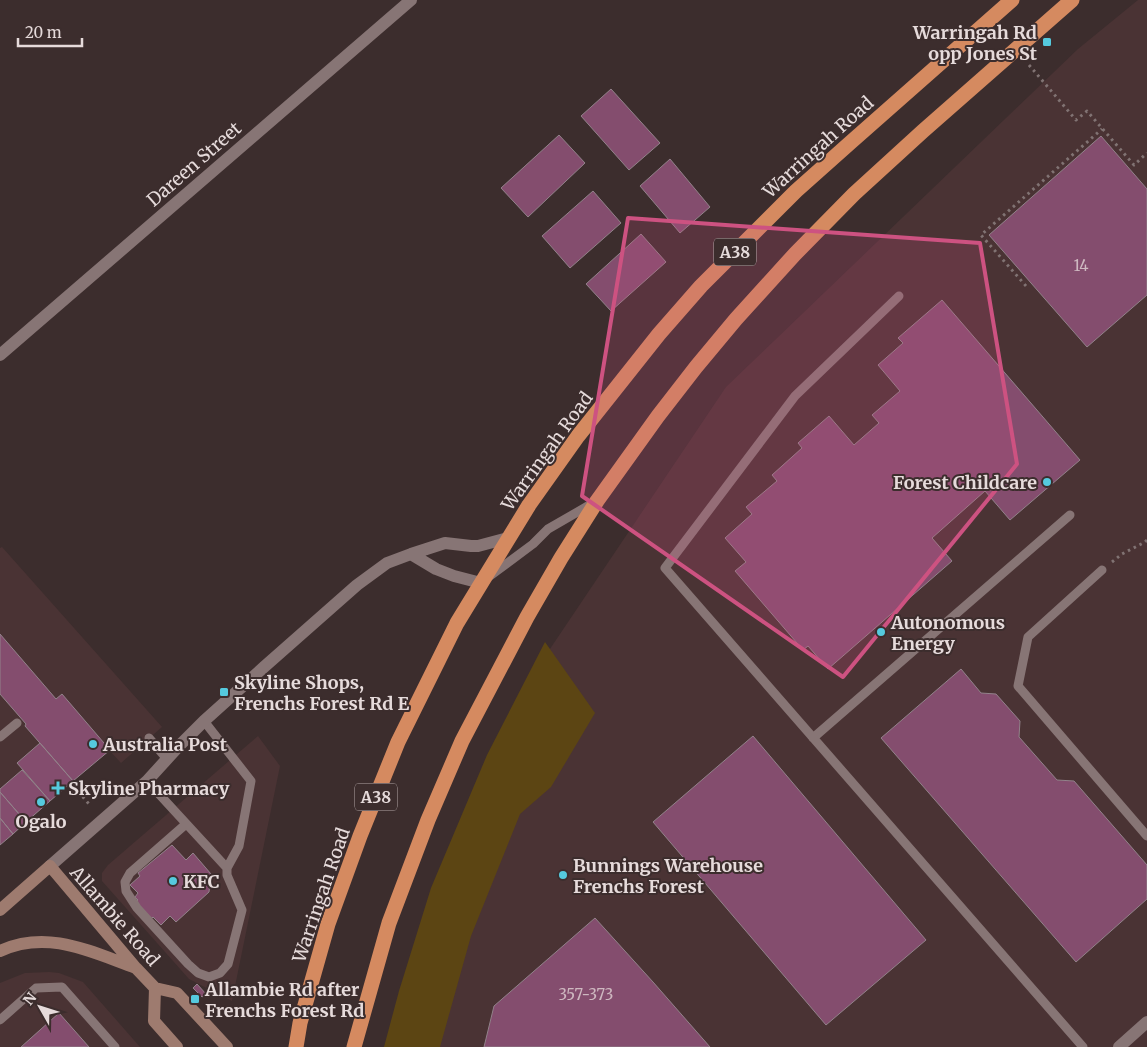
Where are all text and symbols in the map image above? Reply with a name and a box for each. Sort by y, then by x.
scale bar [18,15,81,47]
place label: Warringah Rd opp Jones St [912,21,1038,65]
text: 20 m [25,23,62,42]
marker: Warringah Rd opp Jones St [1041,36,1053,48]
street label: Warringah Road [757,91,878,203]
street label: Dareen Street [142,117,246,211]
road number: A38 [714,238,756,266]
house number: 14 [1073,256,1089,275]
street label: Warringah Road [496,387,598,516]
place label: Forest Childcare [893,471,1037,494]
marker: Forest Childcare [1041,476,1053,488]
place label: Autonomous Energy [890,611,1005,655]
marker: Autonomous Energy [875,626,887,638]
place label: Skyline Shops, Frenchs Forest Rd E [234,671,410,715]
marker: Skyline Shops, Frenchs Forest Rd E [218,686,230,698]
place label: Australia Post [102,733,228,756]
marker: Australia Post [87,738,99,750]
place label: Skyline Pharmacy [68,777,230,800]
marker: Skyline Pharmacy [52,782,64,794]
road number: A38 [355,784,397,810]
marker: Ogalo [35,796,47,808]
place label: Ogalo [15,810,67,833]
street label: Warringah Road [287,824,355,966]
place label: Bunnings Warehouse Frenchs Forest [573,854,763,898]
street label: Allambie Road [65,860,165,971]
marker: Bunnings Warehouse Frenchs Forest [557,869,569,881]
place label: KFC [183,870,220,893]
marker: KFC [167,875,179,887]
place label: Allambie Rd after Frenchs Forest Rd [204,978,364,1022]
north arrow [15,982,65,1032]
house number: 357-373 [559,985,613,1004]
text: N [19,989,40,1009]
marker: Allambie Rd after Frenchs Forest Rd [189,993,201,1005]

